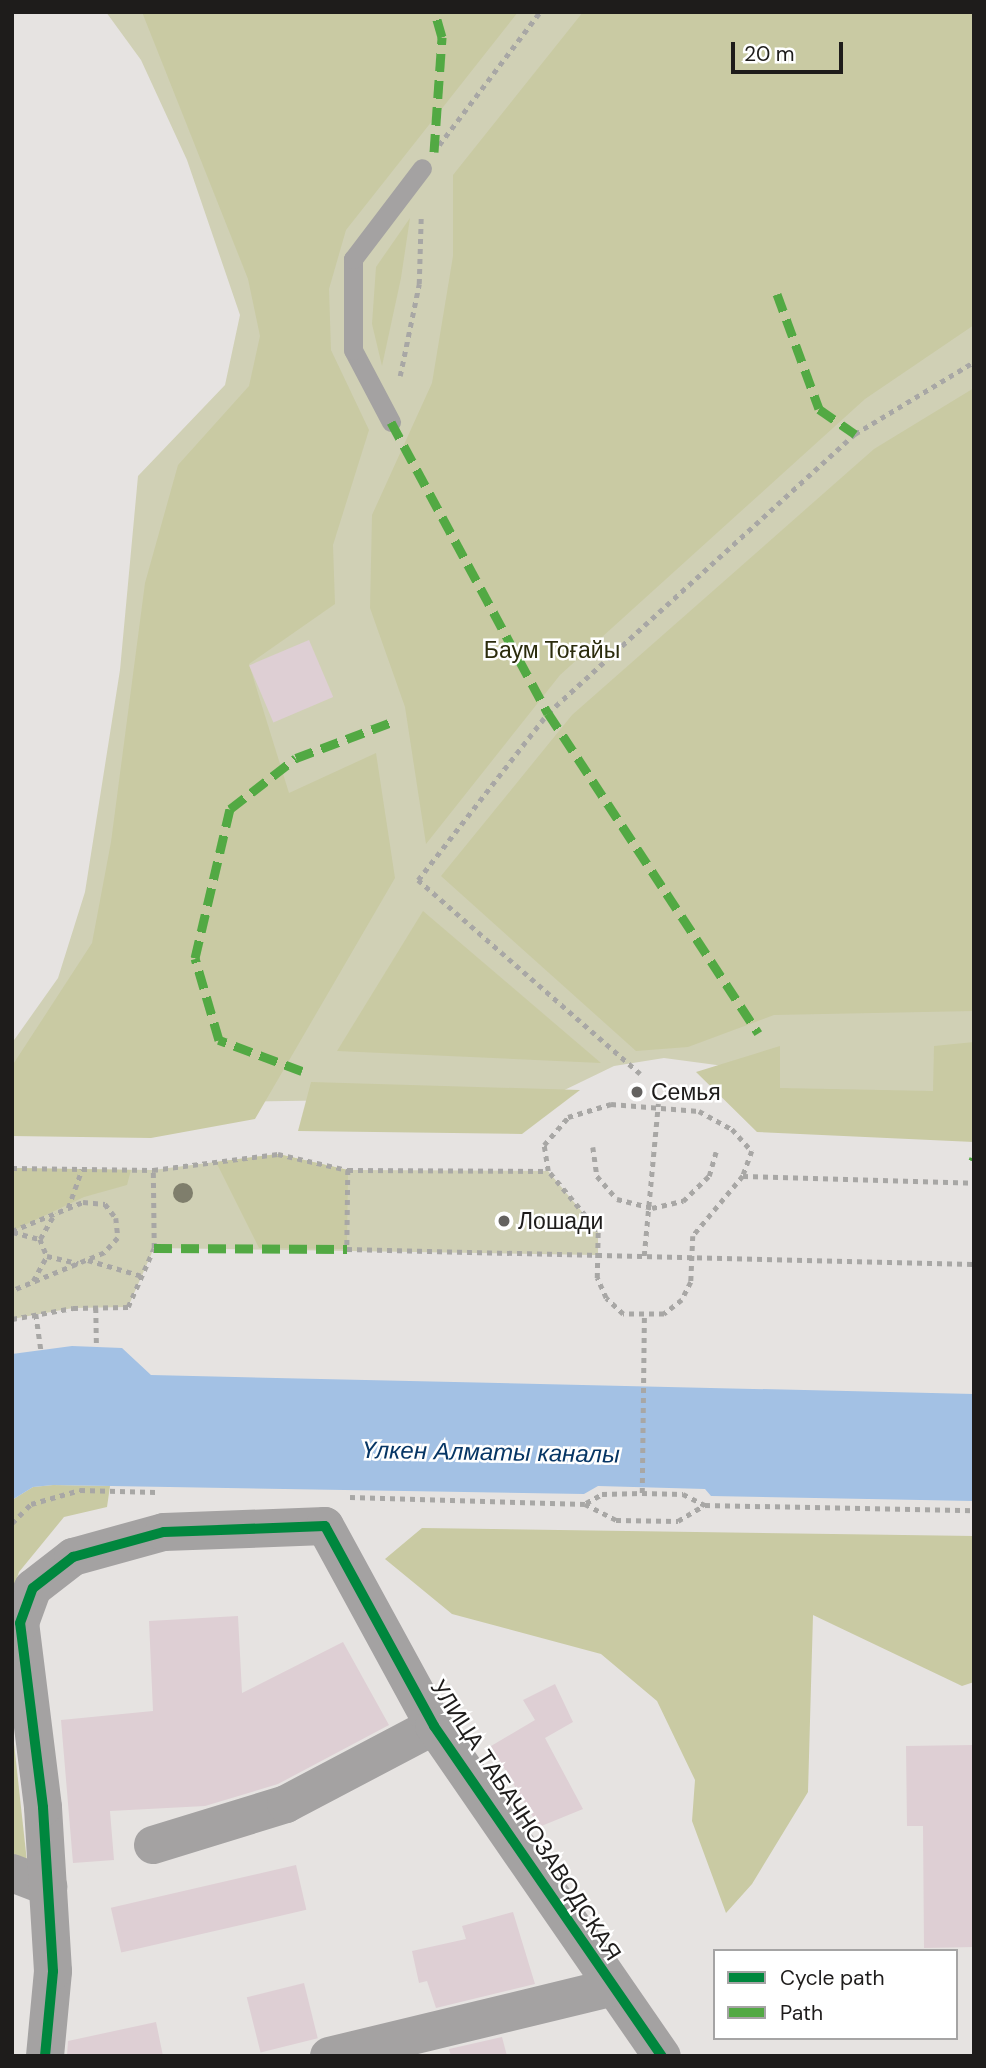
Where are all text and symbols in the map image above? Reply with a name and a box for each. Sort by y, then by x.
scale bar [734,28,846,72]
text: 20 m [744,40,795,68]
park label: Баум Тоғайы [484,636,620,664]
place label: Семья [651,1078,721,1106]
marker: Семья [629,1084,645,1100]
place label: Лошади [518,1207,603,1235]
marker: Лошади [496,1213,512,1229]
water label: Үлкен Алматы каналы [362,1435,620,1469]
street label: УЛИЦА ТАБАЧНОЗАВОДСКАЯ [425,1674,627,1966]
legend [713,1949,958,2040]
text: Cycle path [780,1964,885,1992]
text: Path [780,1999,823,2027]

